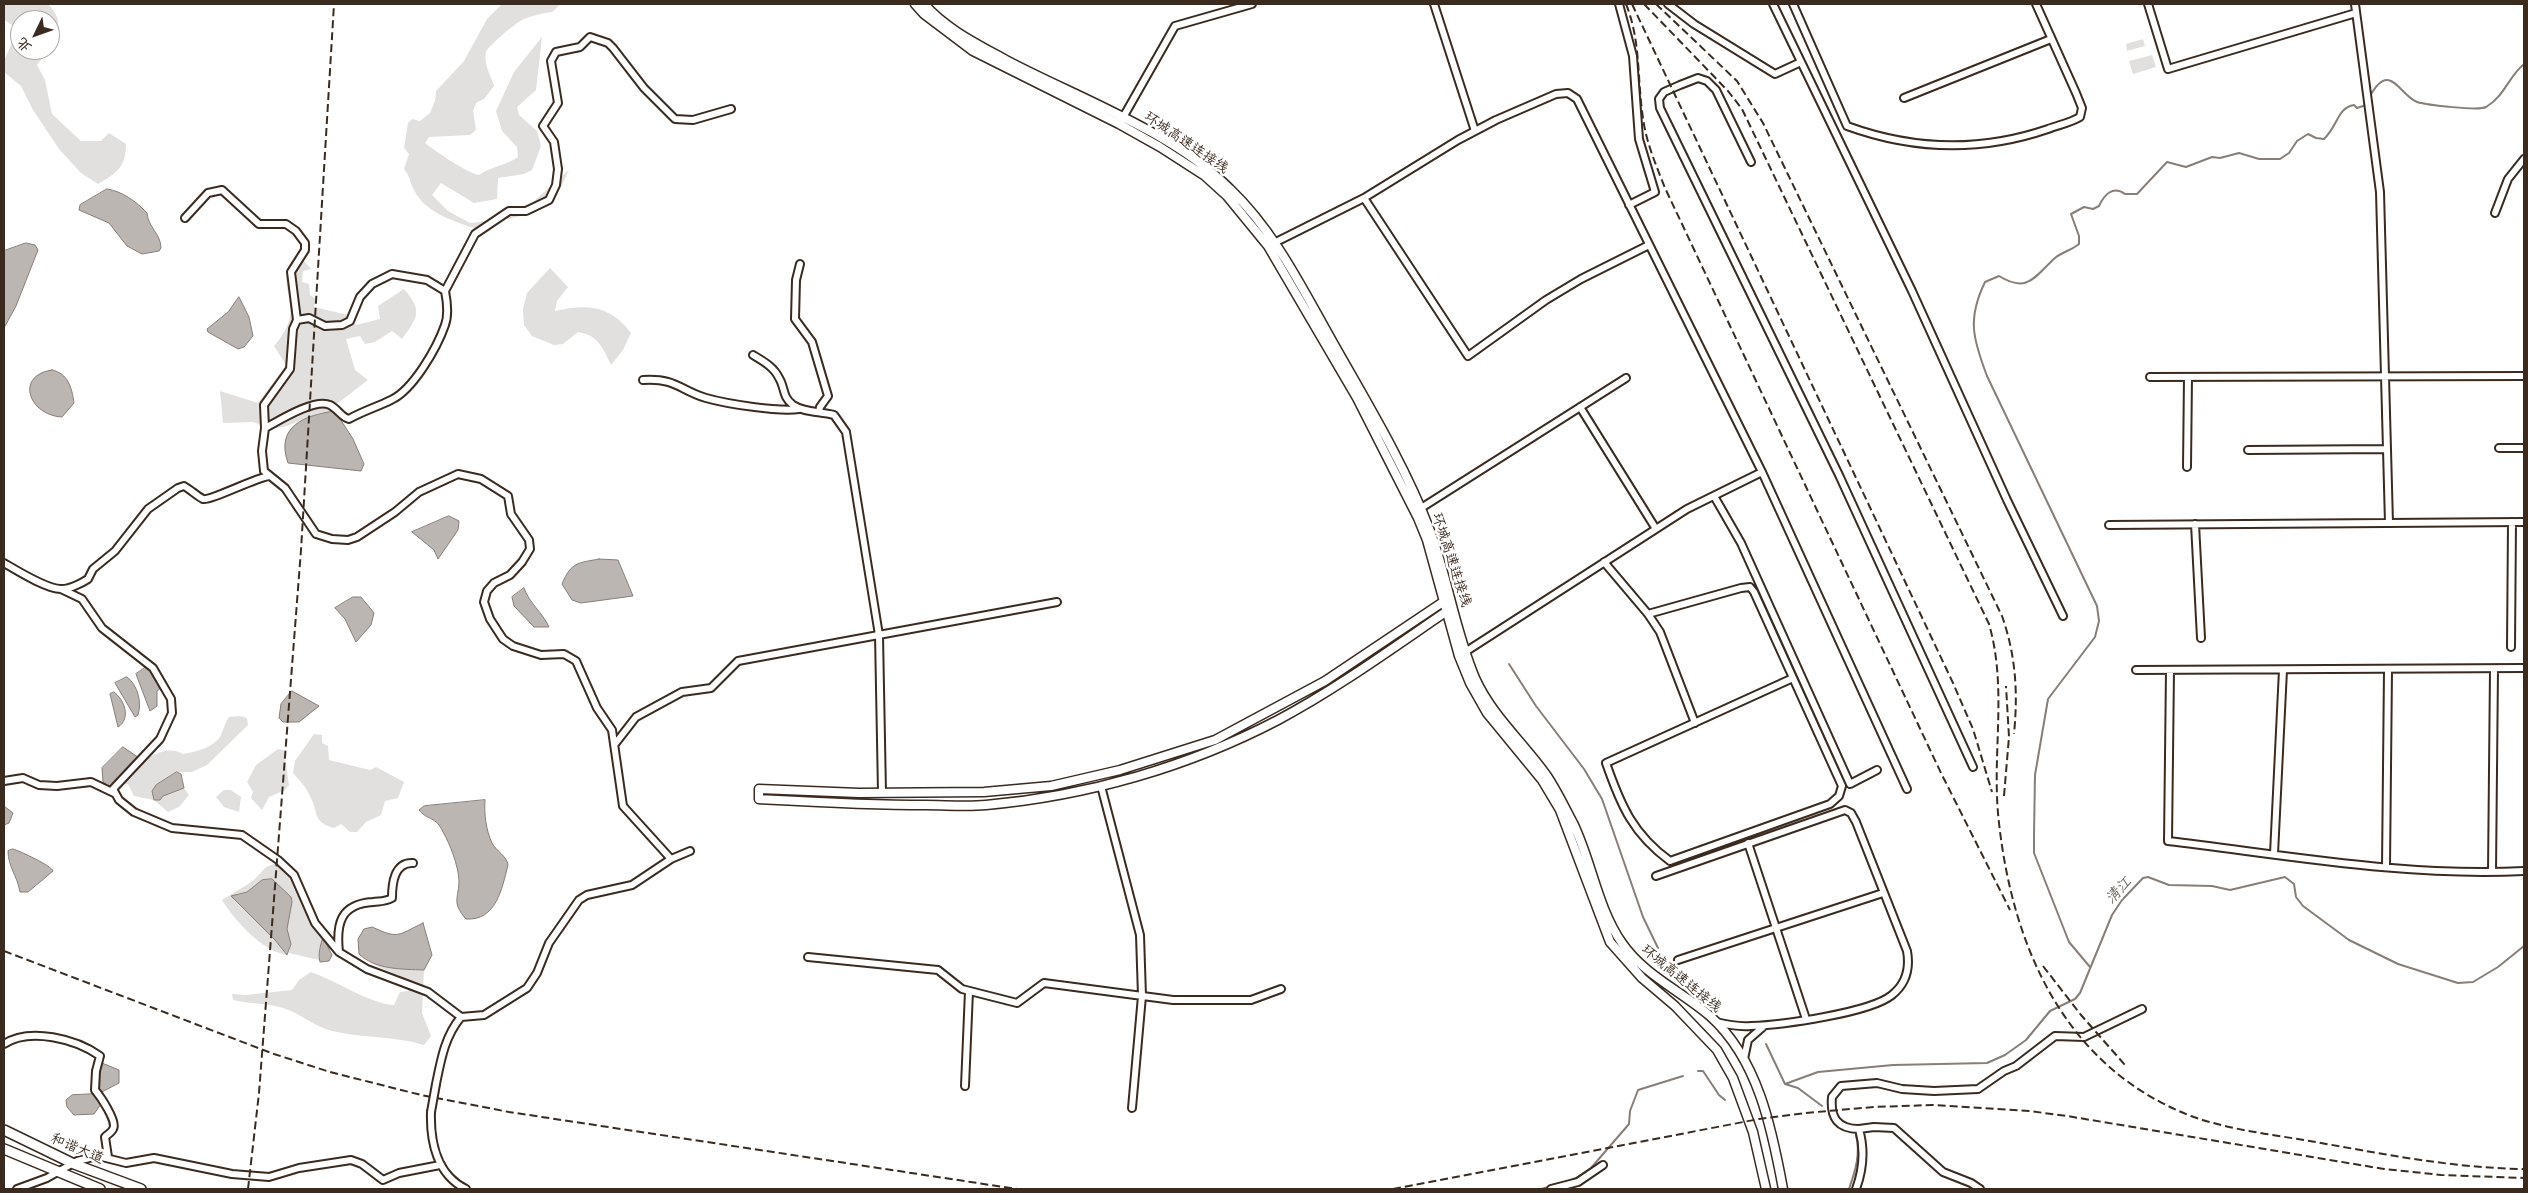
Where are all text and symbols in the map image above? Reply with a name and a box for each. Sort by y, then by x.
north arrow [10,10,60,60]
text: 北 [10,31,38,58]
street label: 环城高速连接线 [1141,109,1231,177]
street label: 环城高速连接线 [1428,511,1474,609]
water label: 清江 [2102,874,2136,908]
street label: 环城高速连接线 [1638,942,1724,1016]
street label: 和谐大道 [48,1130,106,1168]

